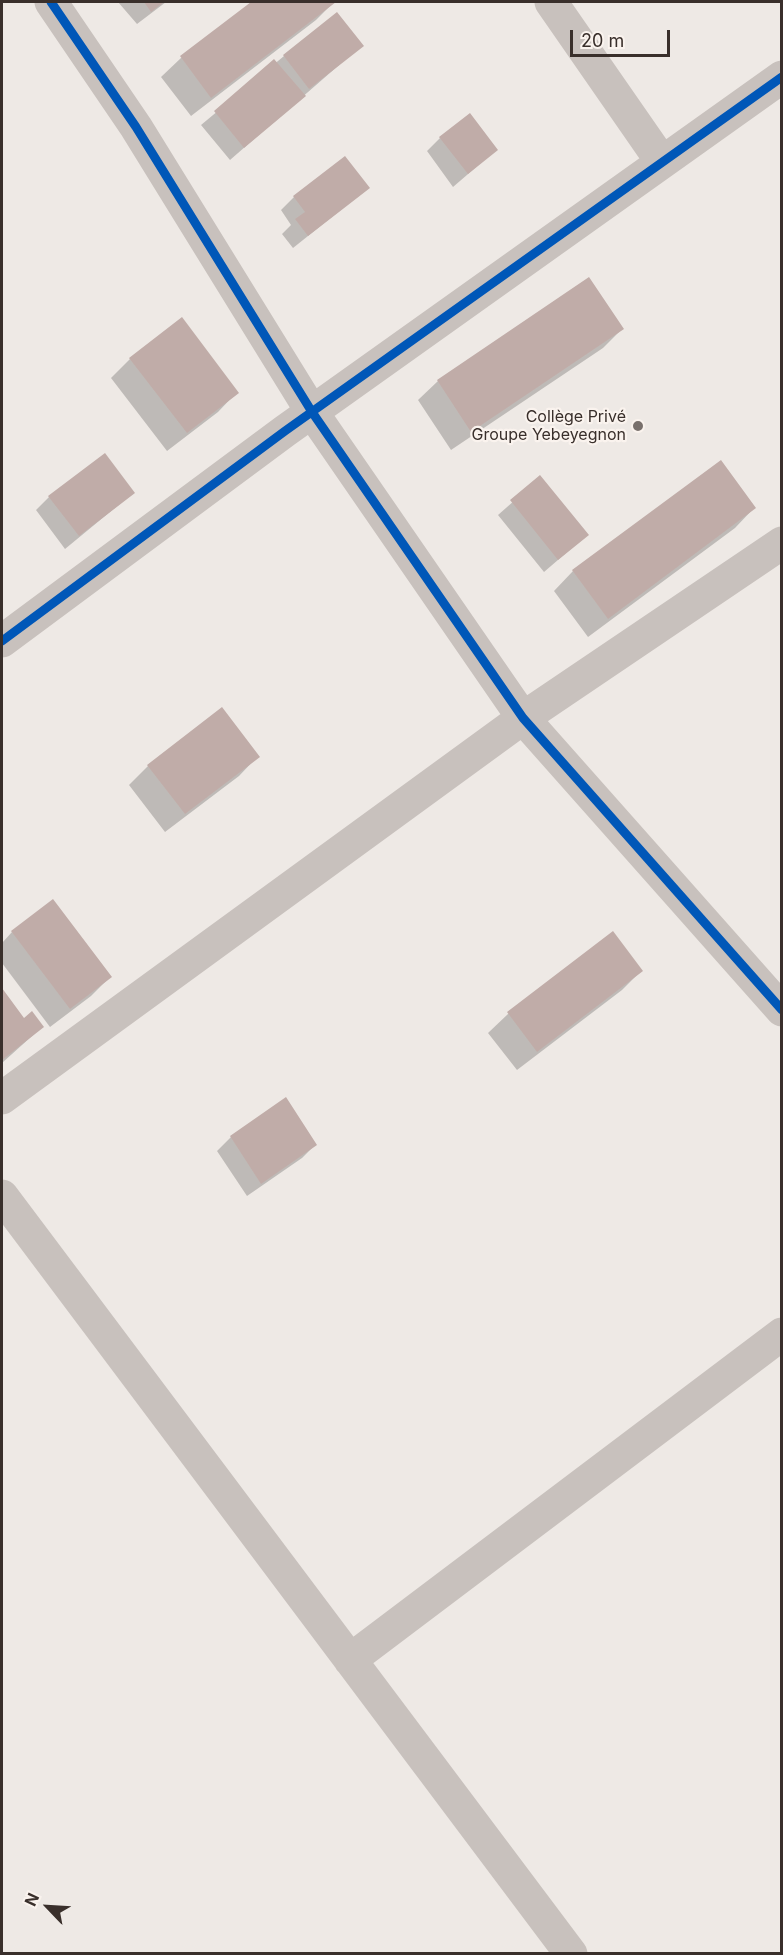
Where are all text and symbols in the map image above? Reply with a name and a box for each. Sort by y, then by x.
scale bar [573,18,674,56]
text: 20 m [581,30,624,51]
place label: Collège Privé Groupe Yebeyegnon [472,407,626,445]
marker: Collège Privé Groupe Yebeyegnon [631,419,645,433]
north arrow [18,1877,78,1937]
text: N [20,1890,43,1909]

